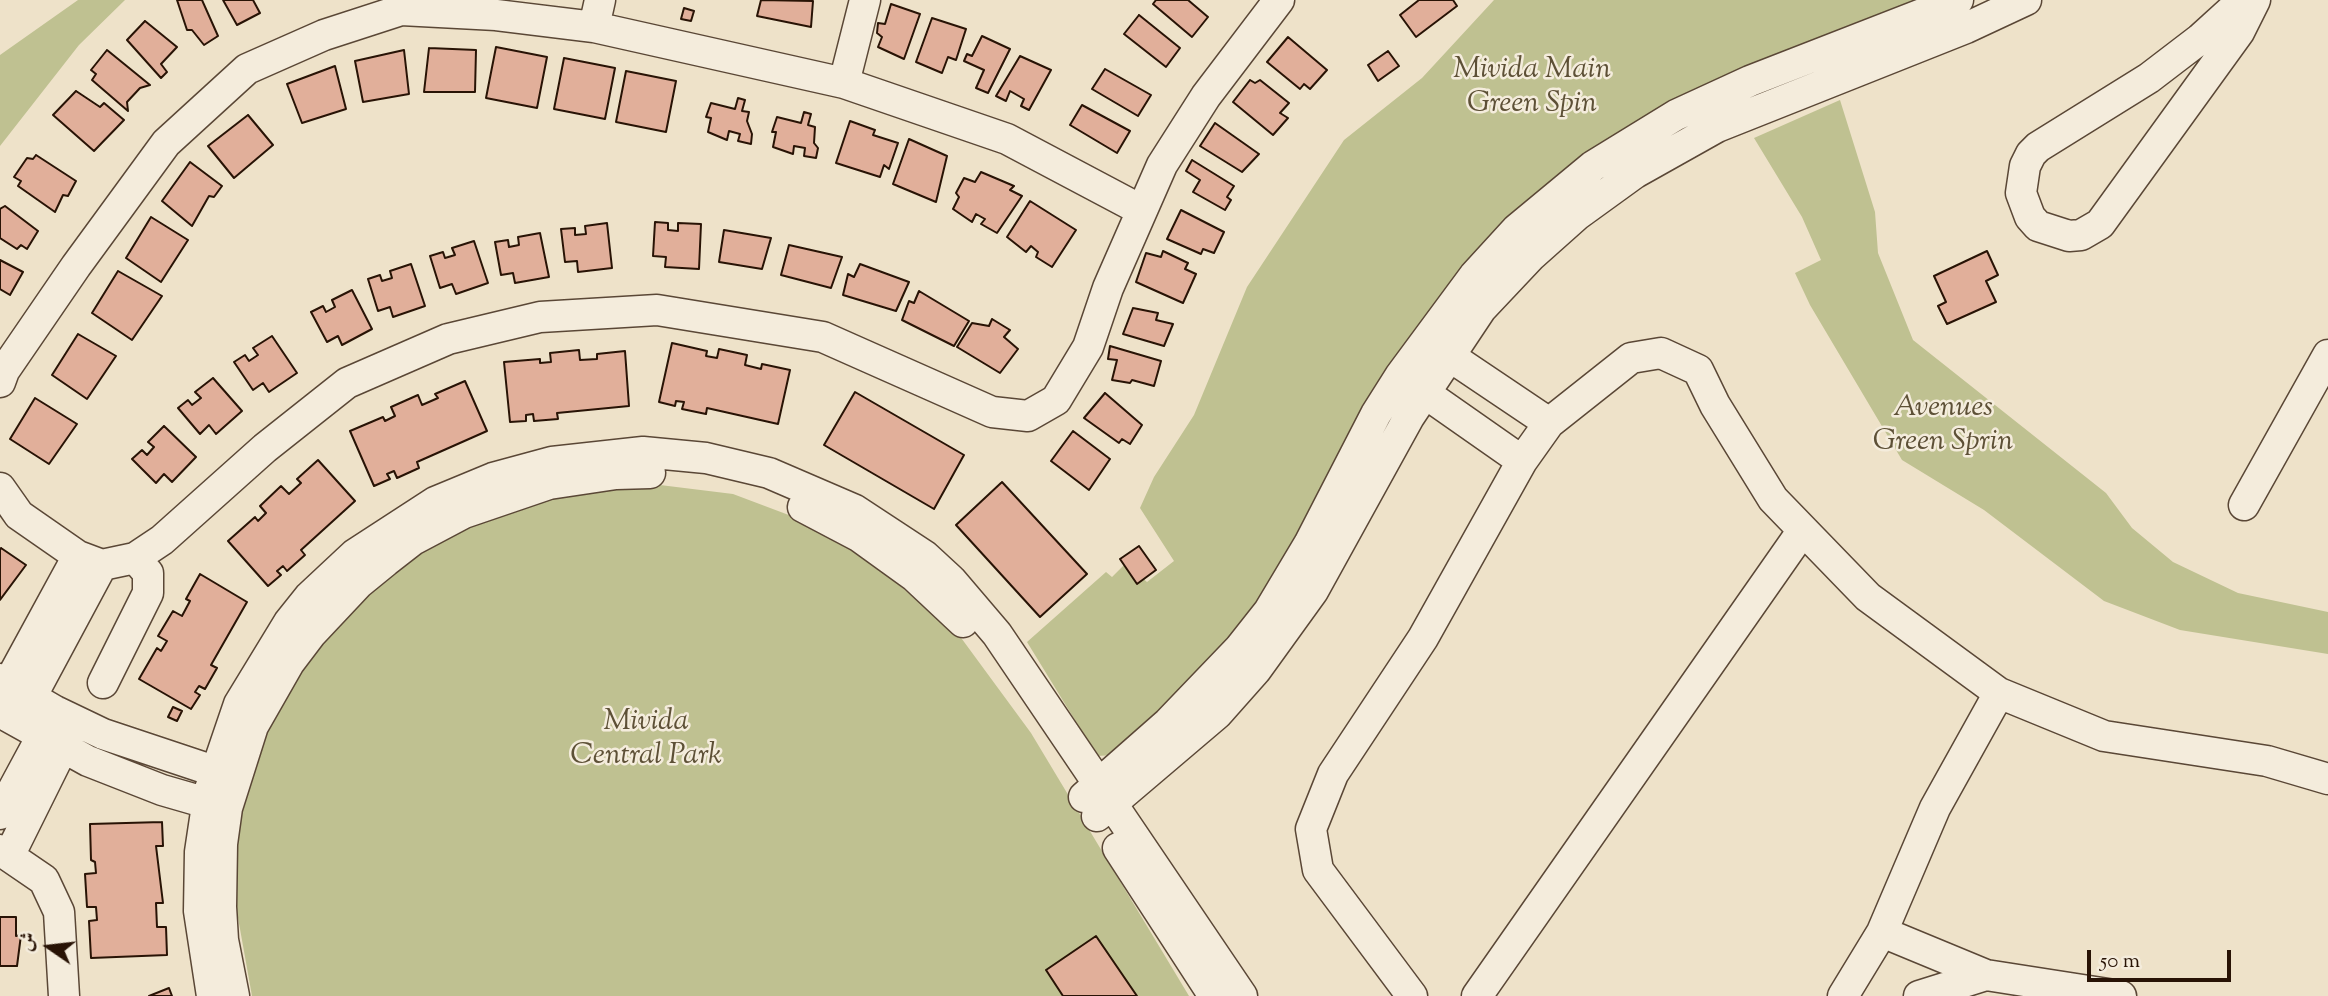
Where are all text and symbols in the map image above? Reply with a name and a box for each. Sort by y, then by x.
park label: Mivida Main Green Spin [1453,54,1611,124]
park label: Avenues Green Sprin [1873,392,2013,462]
park label: Mivida Central Park [570,706,722,776]
north arrow [14,912,84,982]
text: ش [13,929,44,954]
scale bar [2090,936,2234,980]
text: 50 m [2100,947,2140,977]

